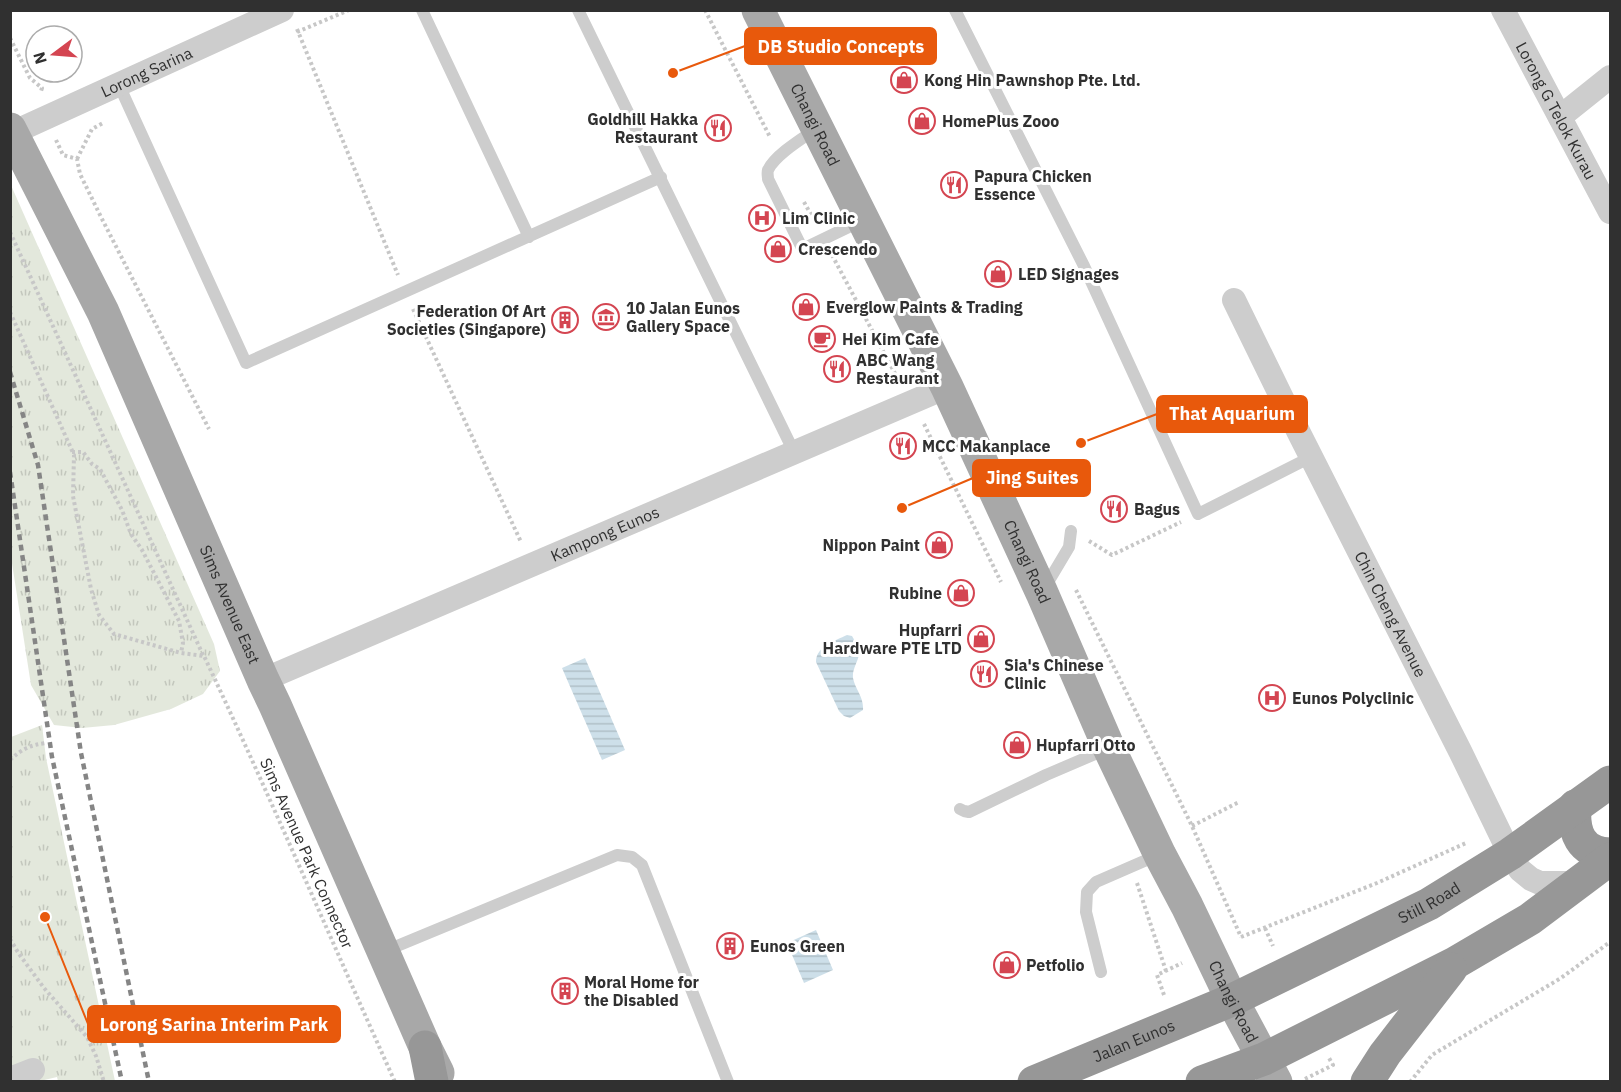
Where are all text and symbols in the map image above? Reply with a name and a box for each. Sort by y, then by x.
north arrow [24,24,84,84]
callout: DB Studio Concepts [745,28,936,64]
text: DB Studio Concepts [758,35,924,58]
street label: Lorong G Telok Kurau [1512,39,1601,183]
street label: Lorong Sarina [98,42,196,101]
text: N [28,50,51,66]
shop icon: Kong Hin Pawnshop Pte. Ltd. [889,65,919,95]
place label: Kong Hin Pawnshop Pte. Ltd. [924,70,1141,90]
street label: Changi Road [786,80,844,169]
shop icon: HomePlus Zooo [907,106,937,136]
place label: Goldhill Hakka Restaurant [587,109,698,147]
place label: HomePlus Zooo [942,111,1059,131]
restaurant icon: Goldhill Hakka Restaurant [703,113,733,143]
place label: Papura Chicken Essence [974,166,1092,204]
restaurant icon: Papura Chicken Essence [939,170,969,200]
hospital icon: Lim Clinic [747,203,777,233]
place label: Lim Clinic [782,208,855,228]
shop icon: Crescendo [763,234,793,264]
place label: Crescendo [798,239,877,259]
shop icon: LED Signages [983,259,1013,289]
place label: LED Signages [1018,264,1119,284]
shop icon: Everglow Paints & Trading [791,292,821,322]
place label: Everglow Paints & Trading [826,297,1023,317]
place label: 10 Jalan Eunos Gallery Space [626,298,740,336]
place label: Federation Of Art Societies (Singapore) [387,301,546,339]
museum icon: 10 Jalan Eunos Gallery Space [591,302,621,332]
building icon: Federation Of Art Societies (Singapore) [550,305,580,335]
cafe icon: Hei Kim Cafe [807,324,837,354]
place label: Hei Kim Cafe [842,329,939,349]
place label: ABC Wang Restaurant [856,350,939,388]
restaurant icon: ABC Wang Restaurant [822,354,852,384]
callout: That Aquarium [1157,396,1307,432]
text: That Aquarium [1169,402,1295,425]
restaurant icon: MCC Makanplace [888,431,918,461]
place label: MCC Makanplace [922,436,1050,456]
callout: Jing Suites [973,460,1090,496]
text: Jing Suites [985,466,1079,489]
restaurant icon: Bagus [1099,494,1129,524]
place label: Bagus [1134,499,1180,519]
street label: Kampong Eunos [548,501,662,566]
street label: Changi Road [1000,517,1055,606]
shop icon: Nippon Paint [924,530,954,560]
place label: Nippon Paint [822,535,920,555]
street label: Sims Avenue East [196,542,265,667]
street label: Chin Cheng Avenue [1350,548,1431,681]
shop icon: Rubine [946,578,976,608]
place label: Rubine [889,583,942,603]
place label: Hupfarri Hardware PTE LTD [823,620,962,658]
shop icon: Hupfarri Hardware PTE LTD [966,624,996,654]
place label: Sia's Chinese Clinic [1004,655,1104,693]
restaurant icon: Sia's Chinese Clinic [969,659,999,689]
hospital icon: Eunos Polyclinic [1257,683,1287,713]
place label: Eunos Polyclinic [1292,688,1414,708]
shop icon: Hupfarri Otto [1002,730,1032,760]
place label: Hupfarri Otto [1036,735,1135,755]
street label: Sims Avenue Park Connector [256,755,358,951]
street label: Still Road [1394,877,1464,928]
building icon: Eunos Green [715,931,745,961]
place label: Eunos Green [750,936,845,956]
shop icon: Petfolio [992,950,1022,980]
place label: Petfolio [1026,955,1084,975]
street label: Changi Road [1205,957,1263,1046]
place label: Moral Home for the Disabled [584,972,700,1010]
building icon: Moral Home for the Disabled [550,976,580,1006]
callout: Lorong Sarina Interim Park [88,1006,340,1042]
text: Lorong Sarina Interim Park [100,1013,329,1036]
street label: Jalan Eunos [1090,1015,1178,1067]

